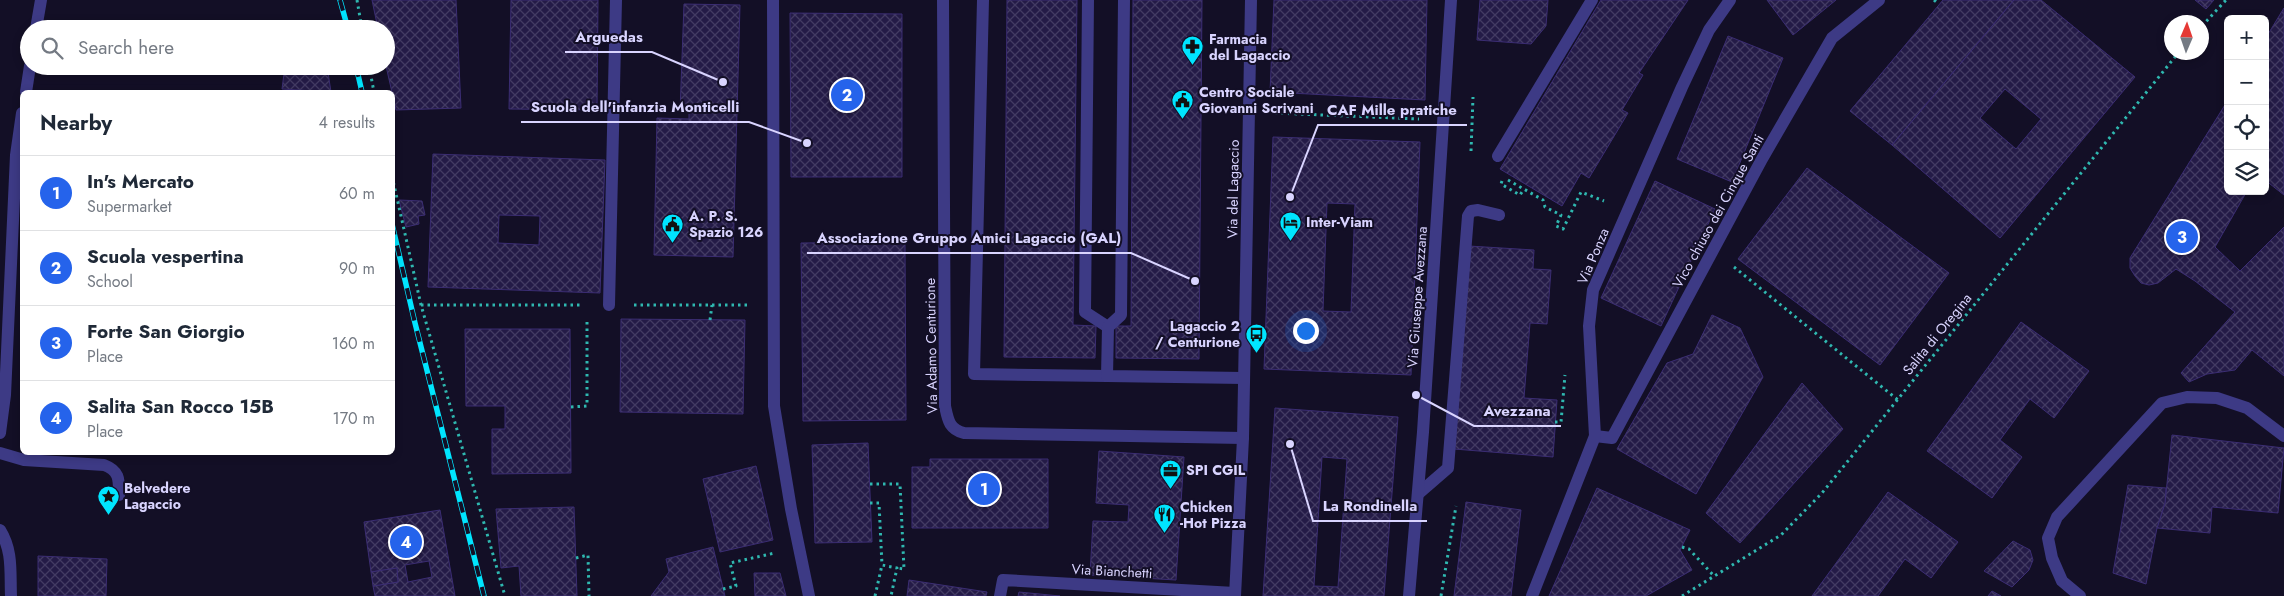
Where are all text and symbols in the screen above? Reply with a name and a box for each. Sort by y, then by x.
north arrow [2164,15,2209,60]
map controls [2224,15,2269,195]
button: + [2224,15,2269,60]
search box [20,20,395,75]
callout: Arguedas [565,22,652,52]
text: Arguedas [574,26,643,48]
place label: Farmacia del Lagaccio [1209,29,1291,65]
icon: search [38,34,66,62]
text: Search here [78,34,174,61]
pharmacy icon: Farmacia del Lagaccio [1181,35,1205,66]
button: − [2224,60,2269,105]
pin: 2 [831,76,863,114]
place label: Centro Sociale Giovanni Scrivani [1199,82,1314,118]
public building icon: Centro Sociale Giovanni Scrivani [1171,88,1195,119]
callout: Scuola dell'infanzia Monticelli [521,92,749,122]
callout: CAF Mille pratiche [1318,95,1467,125]
text: Scuola dell'infanzia Monticelli [531,96,739,118]
text: CAF Mille pratiche [1327,99,1457,121]
button: locate [2224,105,2269,150]
text: Nearby [40,108,112,138]
text: 4 results [319,111,375,134]
street label: Vico chiuso dei Cinque Santi [1667,130,1769,292]
street label: Via del Lagaccio [1222,139,1244,239]
button: layers [2224,150,2269,195]
text: In's Mercato [87,168,194,195]
text: 1 [52,182,60,205]
text: 60 m [339,182,375,205]
text: Supermarket [87,195,172,218]
place label: A. P. S. Spazio 126 [688,206,763,242]
hotel icon: Inter-Viam [1278,210,1302,241]
public building icon: A. P. S. Spazio 126 [661,212,685,243]
place label: Inter-Viam [1306,212,1373,232]
pin: 3 [2166,218,2198,256]
callout: Associazione Gruppo Amici Lagaccio (GAL) [807,223,1131,253]
street label: Via Ponza [1572,225,1614,287]
street label: Via Giuseppe Avezzana [1402,226,1432,368]
text: Associazione Gruppo Amici Lagaccio (GAL) [816,227,1121,249]
text: Scuola vespertina [87,243,244,270]
text: 2 [51,257,61,280]
text: 90 m [339,257,375,280]
text: School [87,270,133,293]
street label: Via Adamo Centurione [920,278,942,414]
street label: Salita di Oregina [1898,289,1976,379]
place label: Lagaccio 2 / Centurione [1155,316,1240,352]
text: Forte San Giorgio [87,318,245,345]
your location [1293,318,1319,344]
bus stop icon: Lagaccio 2 / Centurione [1244,322,1268,353]
text: 3 [51,332,61,355]
text: 160 m [332,332,375,355]
text: Place [87,345,123,368]
text: Salita San Rocco 15B [87,393,274,420]
callout: Avezzana [1474,396,1561,426]
text: Avezzana [1482,400,1551,422]
text: 4 [50,407,62,430]
text: 170 m [333,407,375,430]
text: Place [87,420,123,443]
office icon: SPI CGIL [1158,458,1182,489]
place label: SPI CGIL [1186,460,1246,480]
pin: 1 [968,470,1000,508]
place label: Belvedere Lagaccio [124,478,191,514]
place icon: Belvedere Lagaccio [96,484,120,515]
callout: La Rondinella [1313,491,1427,521]
text: La Rondinella [1323,495,1417,517]
place label: Chicken -Hot Pizza [1180,497,1246,533]
restaurant icon: Chicken -Hot Pizza [1152,503,1176,534]
pin: 4 [390,523,422,561]
street label: Via Bianchetti [1071,559,1153,583]

